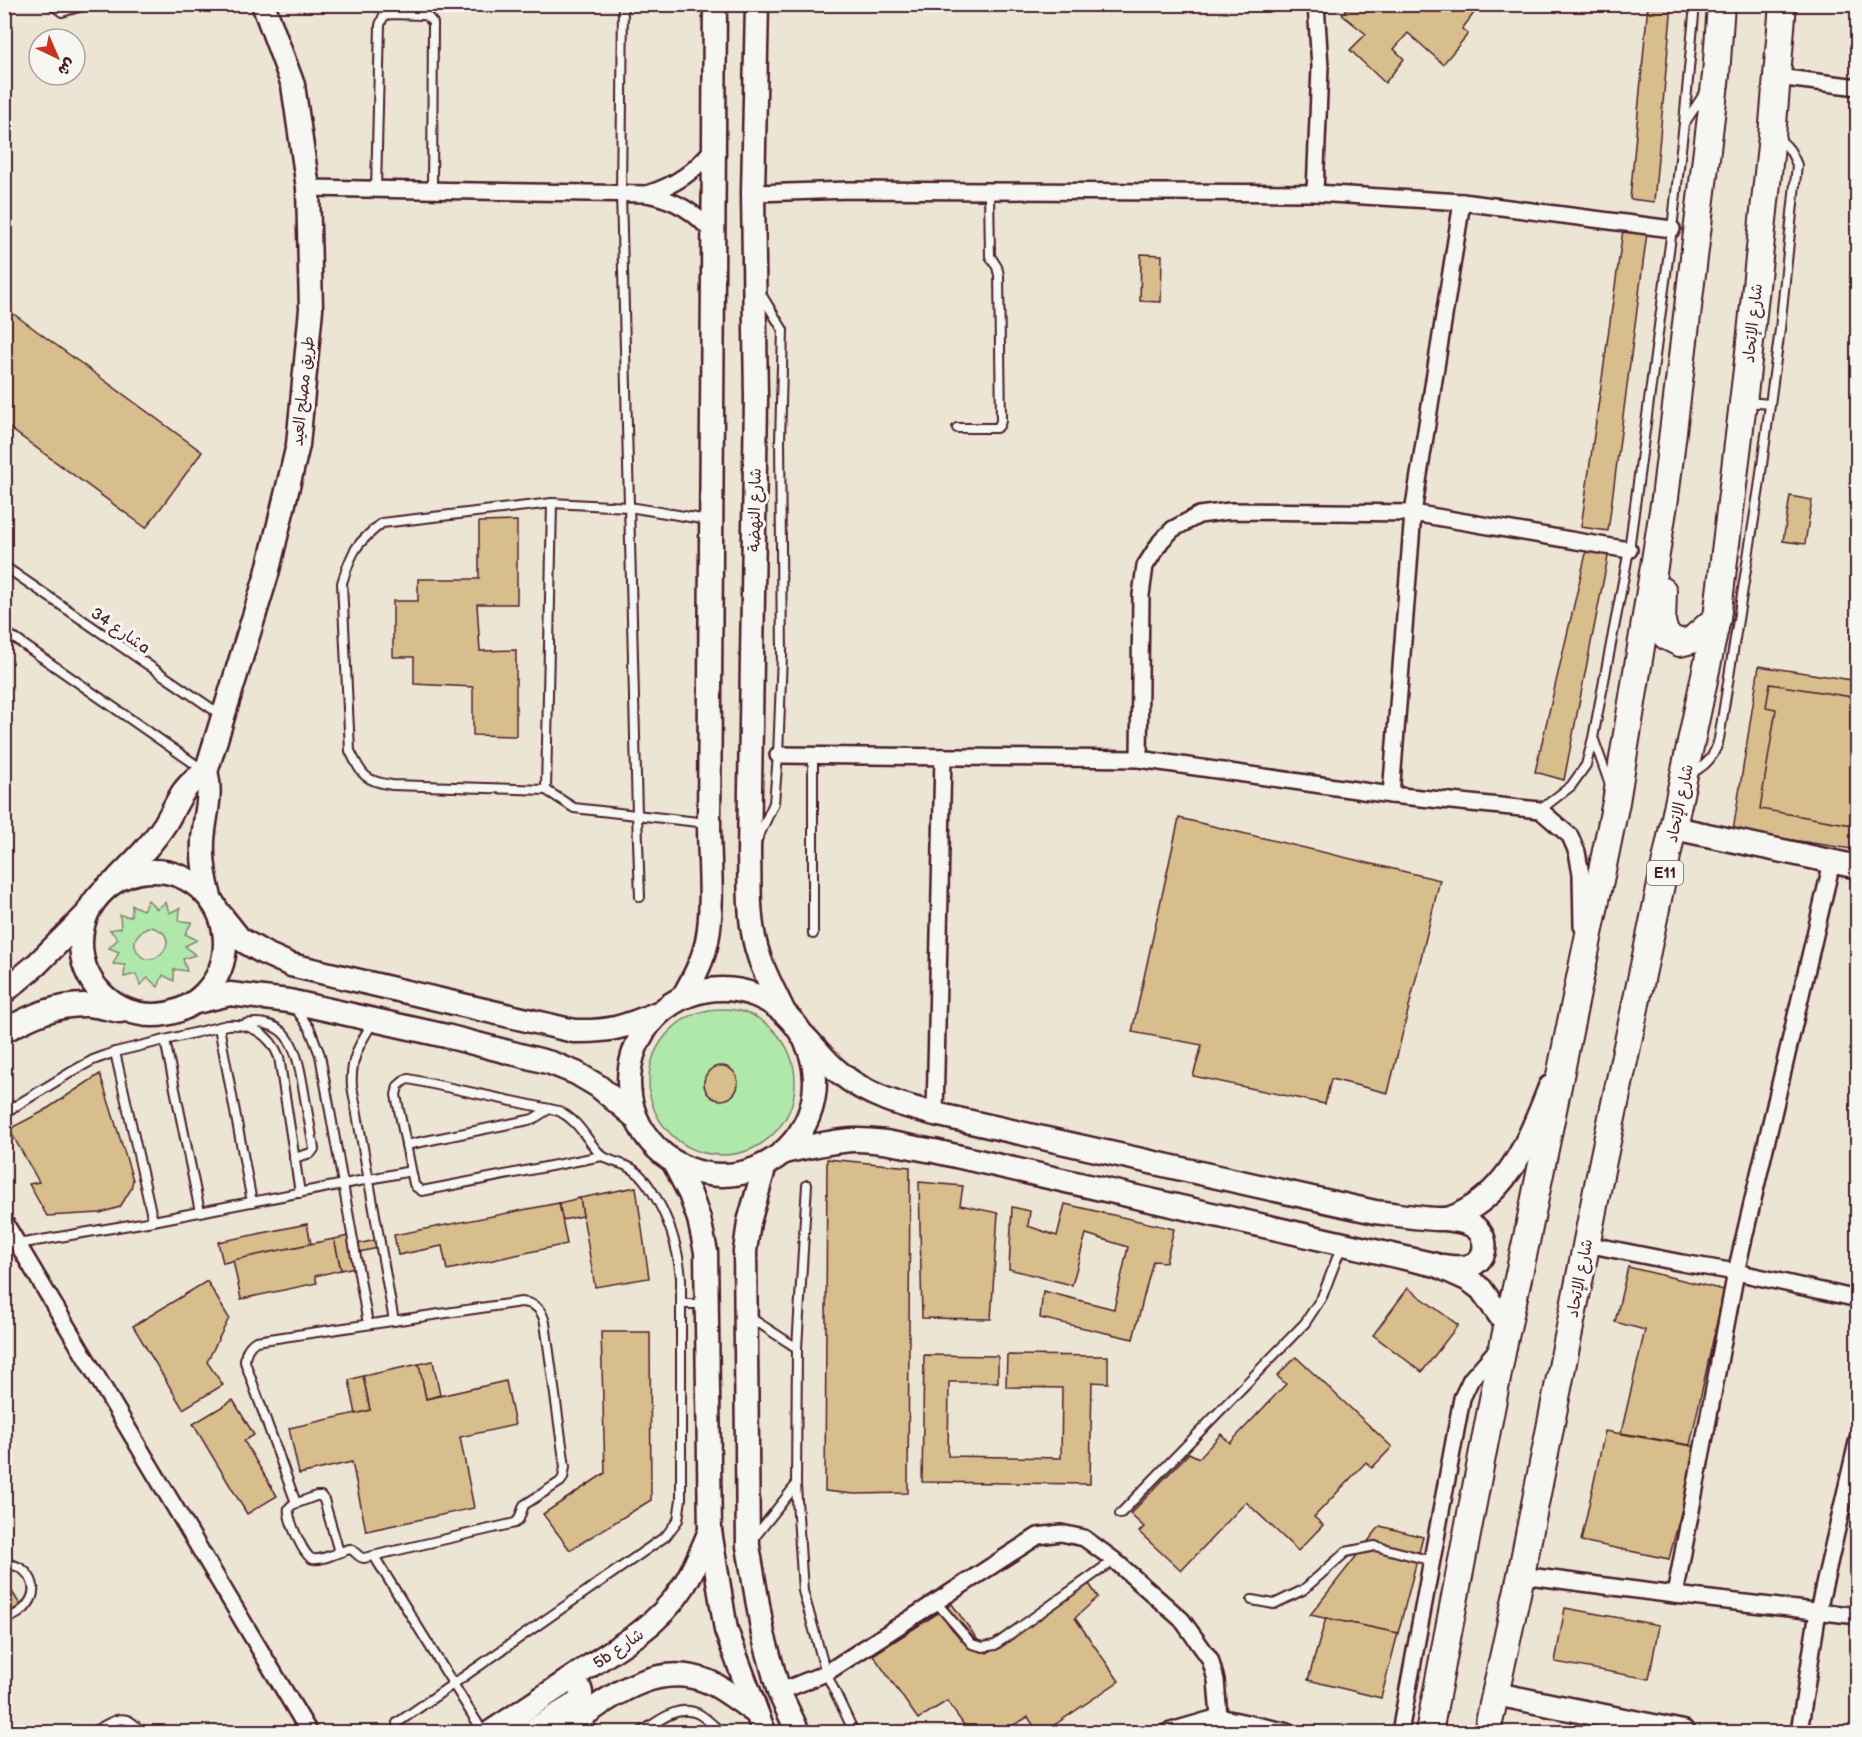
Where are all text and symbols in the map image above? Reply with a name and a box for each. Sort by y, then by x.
north arrow [27,27,87,87]
text: ش [53,54,79,80]
street label: شارع الإتحاد [1740,283,1768,364]
street label: طريق مصلح العيد [288,335,319,447]
street label: شارع النهضة [745,468,767,552]
street label: شارع 34a [86,604,153,659]
street label: شارع الإتحاد [1663,762,1699,844]
road number: E11 [1647,861,1683,885]
street label: شارع الإتحاد [1564,1237,1598,1319]
street label: 5b شارع [590,1625,648,1674]

